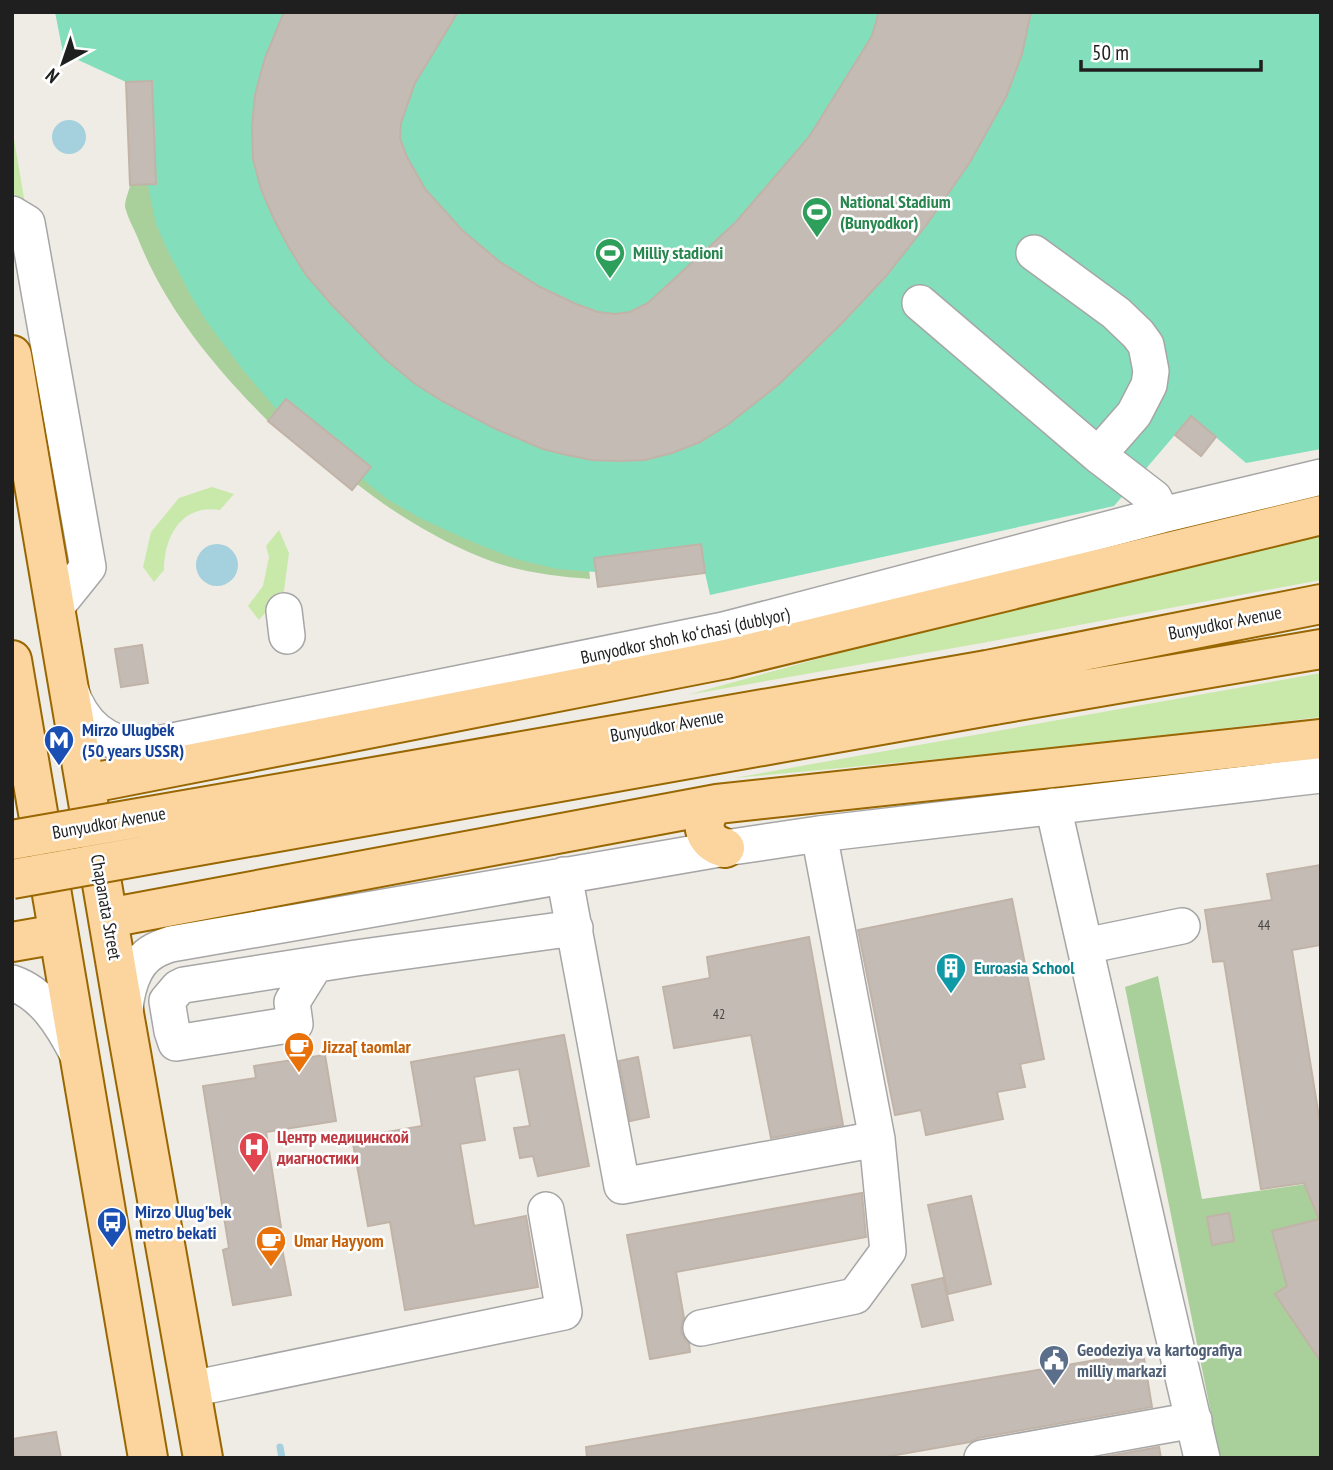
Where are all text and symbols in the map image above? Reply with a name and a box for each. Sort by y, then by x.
north arrow [28,28,98,98]
scale bar [1081,28,1261,72]
text: 50 m [1092,39,1129,66]
text: N [40,64,64,89]
place label: National Stadium (Bunyodkor) [840,190,951,234]
sports icon: National Stadium (Bunyodkor) [800,195,834,239]
sports icon: Milliy stadioni [593,236,627,280]
place label: Milliy stadioni [633,241,723,264]
street label: Bunyudkor Avenue [1166,600,1284,645]
street label: Bunyodkor shoh koʻchasi (dublyor) [578,602,792,669]
street label: Bunyudkor Avenue [608,704,726,747]
place label: Mirzo Ulugbek (50 years USSR) [82,718,184,762]
metro station icon: Mirzo Ulugbek (50 years USSR) [42,723,76,767]
street label: Bunyudkor Avenue [50,801,168,844]
street label: Chapanata Street [86,852,127,962]
house number: 44 [1258,916,1271,934]
building icon: Euroasia School [934,951,968,995]
place label: Euroasia School [974,956,1075,979]
house number: 42 [713,1005,725,1023]
cafe icon: Jizza[ taomlar [282,1030,316,1074]
place label: Jizza[ taomlar [321,1035,411,1058]
place label: Центр медицинской диагностики [276,1125,409,1169]
hospital icon: Центр медицинской диагностики [237,1130,271,1174]
place label: Mirzo Ulug'bek metro bekati [135,1200,232,1244]
bus stop icon: Mirzo Ulug'bek metro bekati [95,1205,129,1249]
cafe icon: Umar Hayyom [254,1224,288,1268]
place label: Umar Hayyom [294,1229,384,1252]
place label: Geodeziya va kartografiya milliy markazi [1077,1338,1242,1382]
public building icon: Geodeziya va kartografiya milliy markazi [1037,1343,1071,1387]

